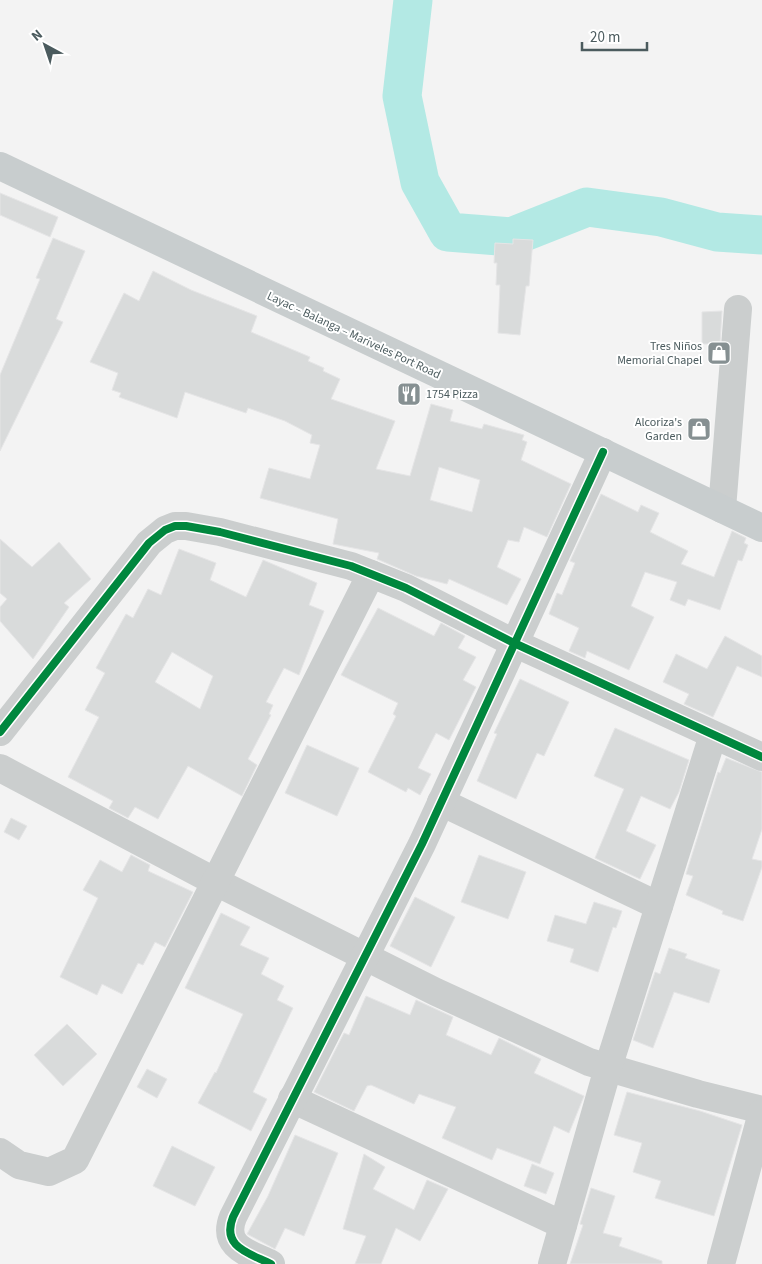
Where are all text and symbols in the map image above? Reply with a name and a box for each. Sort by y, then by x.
north arrow [20,20,70,70]
scale bar [582,20,647,52]
text: N [27,25,47,46]
text: 20 m [590,27,620,48]
street label: Layac – Balanga – Mariveles Port Road [264,288,443,383]
place label: Tres Niños Memorial Chapel [617,338,702,369]
shop icon: Tres Niños Memorial Chapel [706,340,732,366]
restaurant icon: 1754 Pizza [396,381,422,407]
place label: 1754 Pizza [426,386,478,403]
place label: Alcoriza's Garden [635,414,682,445]
shop icon: Alcoriza's Garden [686,416,712,442]

